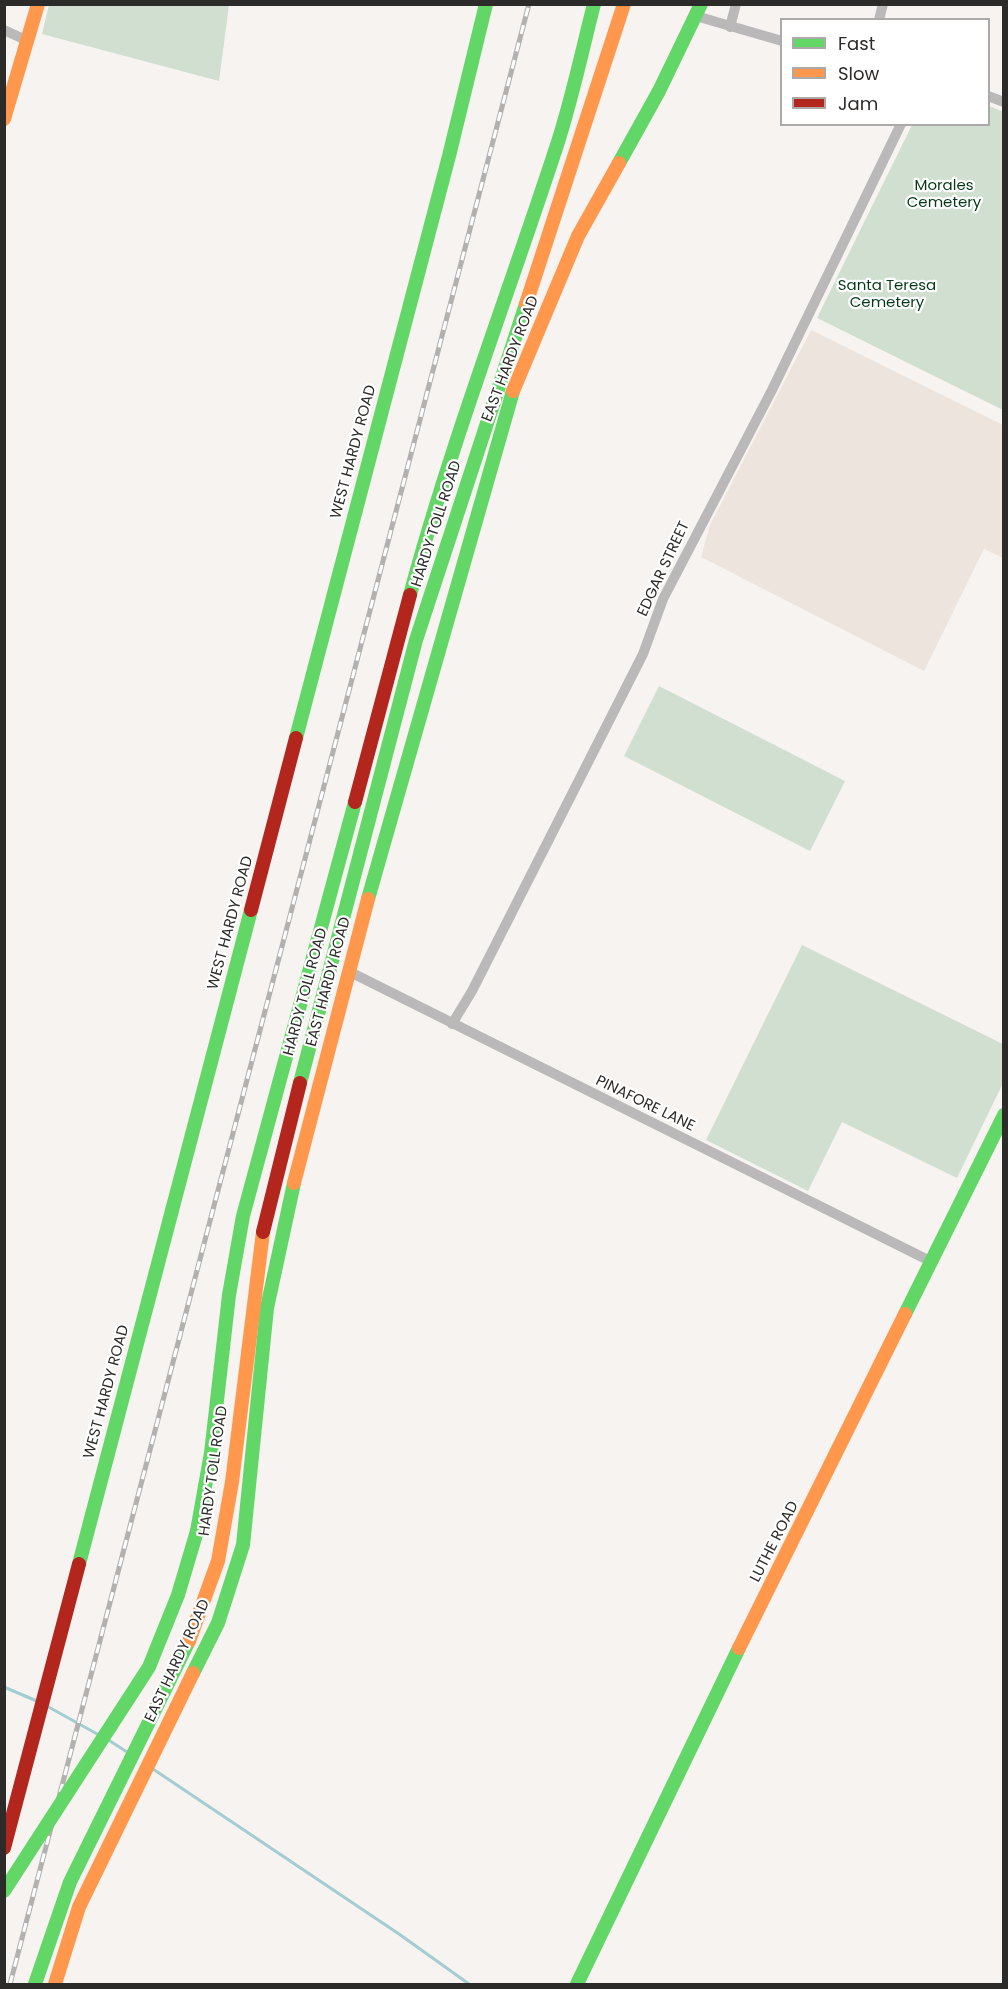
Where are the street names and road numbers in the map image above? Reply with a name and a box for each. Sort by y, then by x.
street label: EAST HARDY ROAD [479,294,543,424]
street label: WEST HARDY ROAD [327,383,381,521]
street label: HARDY TOLL ROAD [408,459,466,589]
street label: EDGAR STREET [634,519,694,619]
street label: WEST HARDY ROAD [204,854,258,992]
street label: EAST HARDY ROAD [303,915,355,1049]
street label: HARDY TOLL ROAD [280,926,332,1058]
street label: PINAFORE LANE [593,1072,697,1136]
street label: WEST HARDY ROAD [80,1323,134,1461]
street label: HARDY TOLL ROAD [196,1405,232,1537]
street label: LUTHE ROAD [747,1499,803,1585]
street label: EAST HARDY ROAD [142,1597,214,1725]

